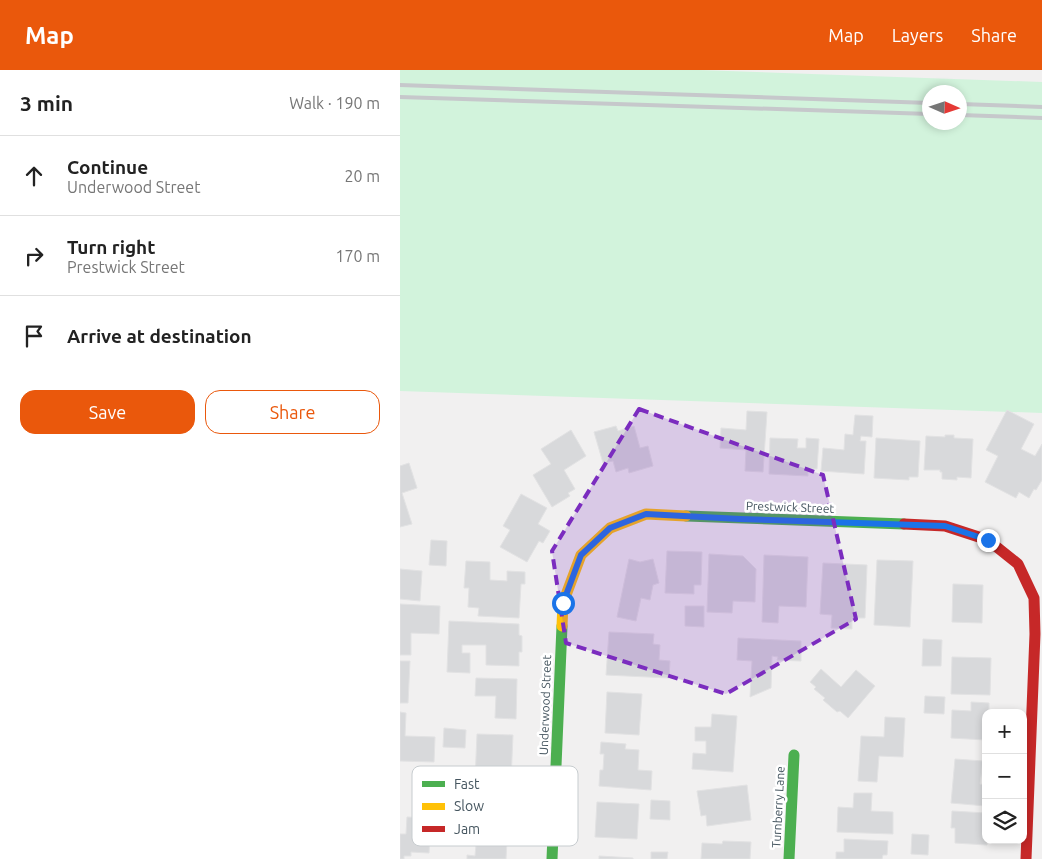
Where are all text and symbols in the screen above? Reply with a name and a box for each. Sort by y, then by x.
text: Map [25,22,74,49]
text: Map [828,25,864,45]
text: Layers [892,25,943,45]
text: Share [971,25,1017,45]
north arrow [922,85,967,130]
text: 3 min [20,91,73,115]
text: Walk · 190 m [289,94,380,112]
text: Continue [67,156,148,178]
icon: ahead [20,162,48,190]
text: 20 m [344,167,380,185]
text: Underwood Street [67,178,200,196]
text: Turn right [67,236,155,258]
icon: right [20,242,48,270]
text: 170 m [335,247,380,265]
text: Prestwick Street [67,258,185,276]
icon: arrive [20,322,48,350]
text: Arrive at destination [67,325,252,347]
button: Save [20,390,195,434]
button: Share [205,390,380,434]
street label: Prestwick Street [746,499,835,515]
route end [977,529,1000,552]
route start [552,592,575,615]
street label: Underwood Street [537,654,553,755]
map controls [982,709,1027,844]
button: + [982,709,1027,754]
button: − [982,754,1027,799]
legend [412,766,578,846]
street label: Turnberry Lane [769,766,787,848]
text: Fast [454,776,480,792]
text: Slow [454,798,484,814]
button: layers [982,799,1027,844]
text: Jam [454,821,480,837]

